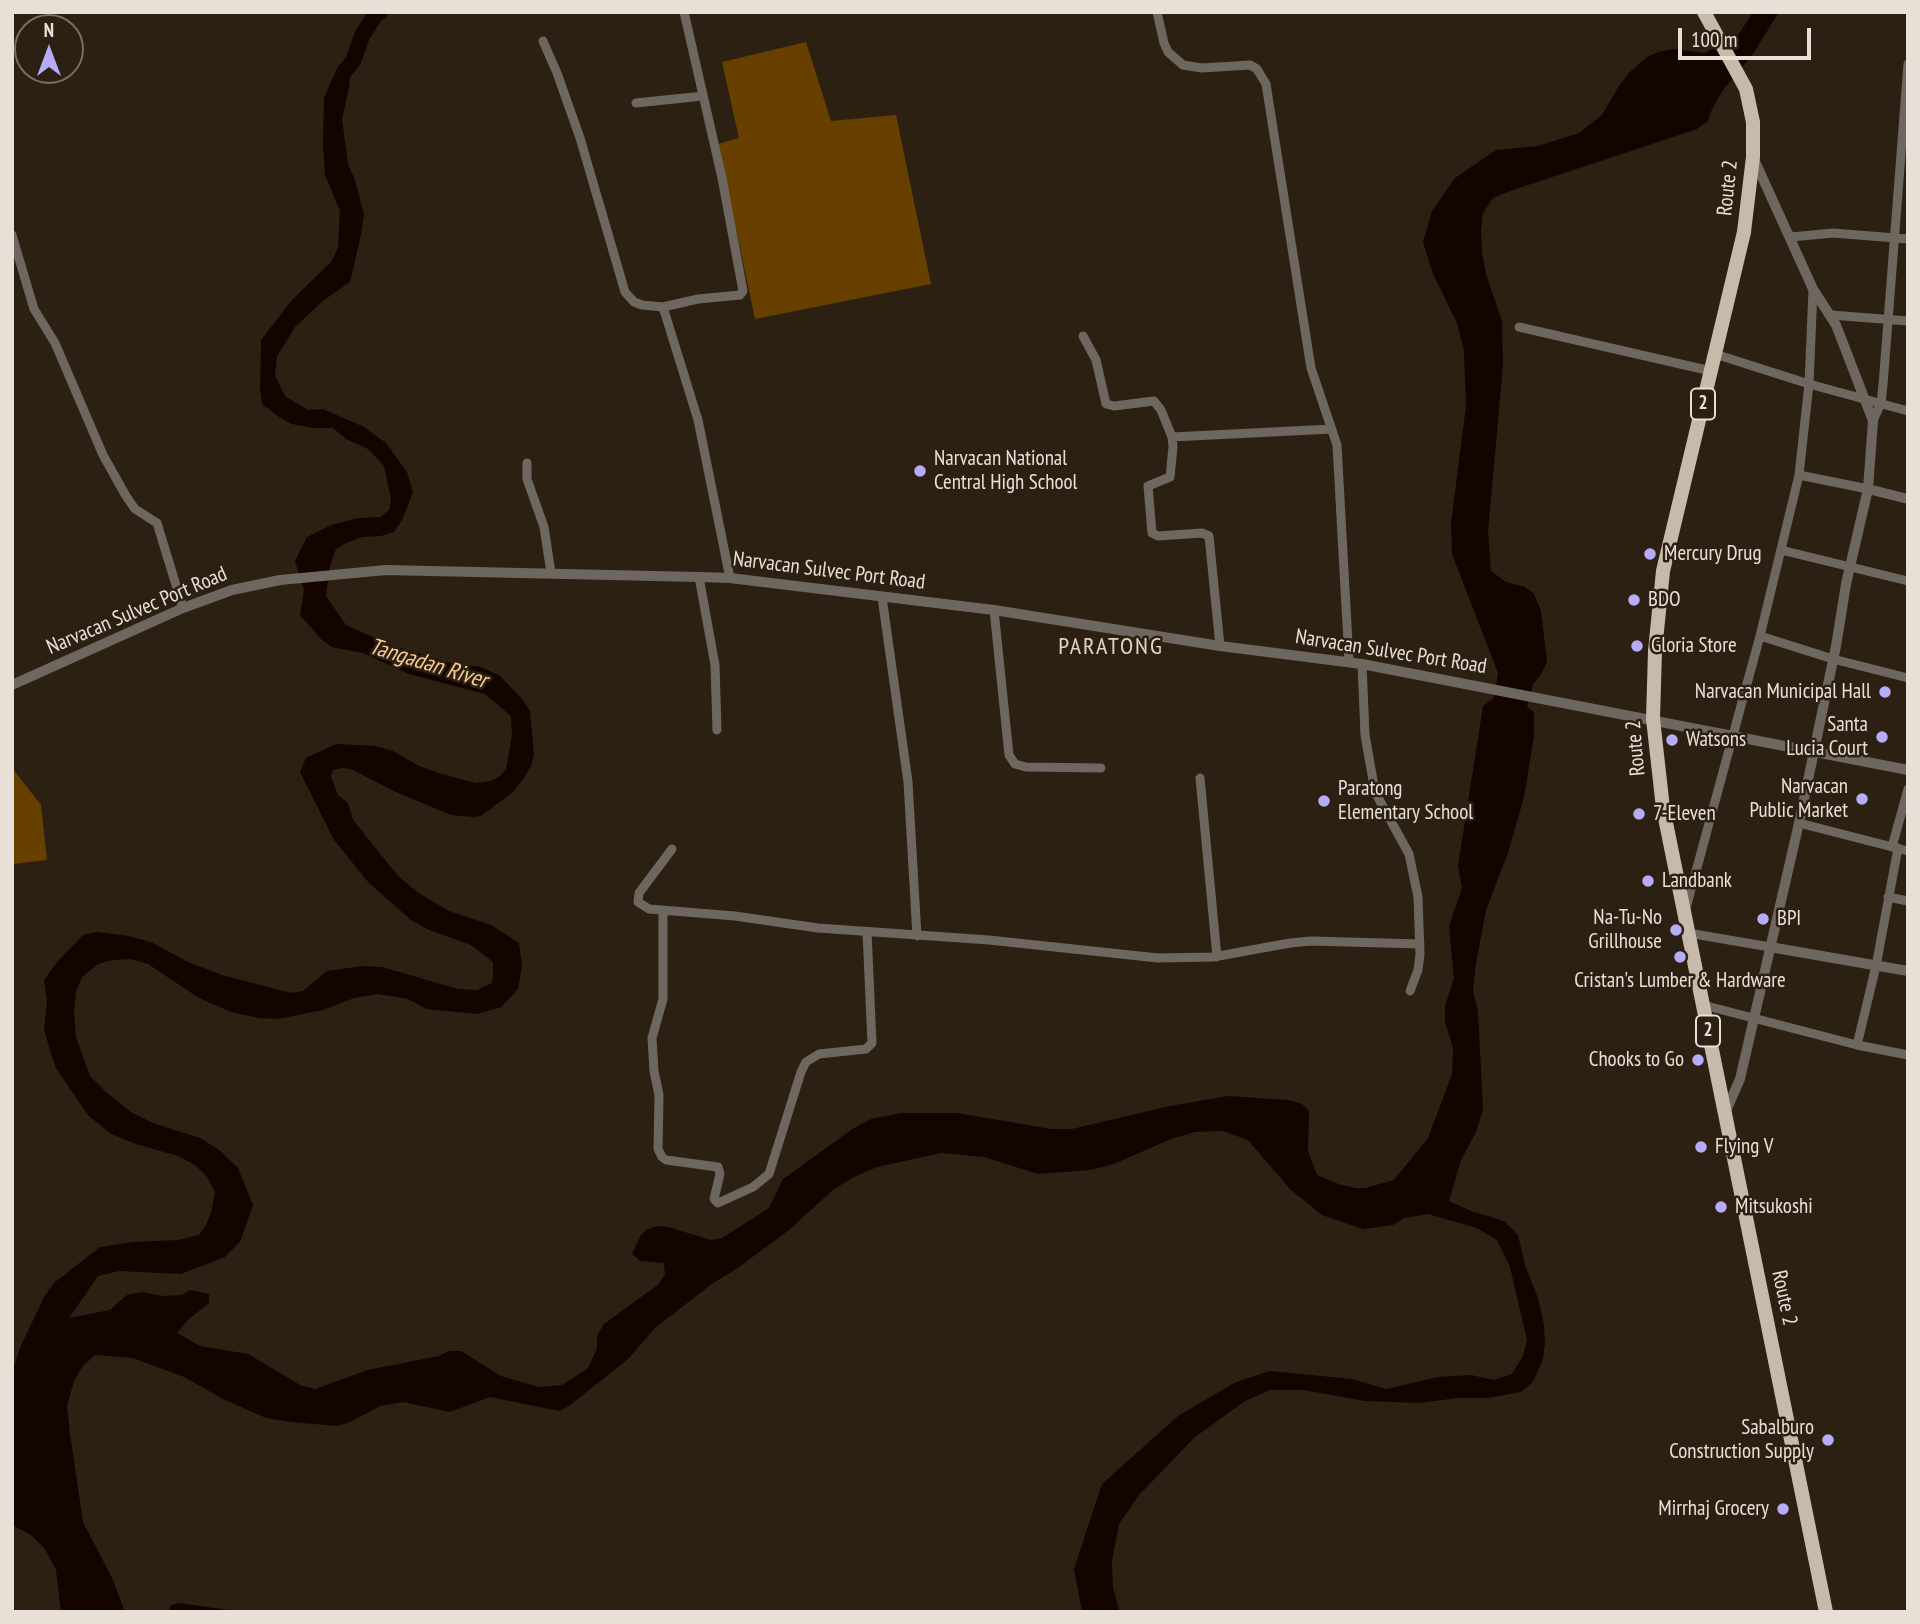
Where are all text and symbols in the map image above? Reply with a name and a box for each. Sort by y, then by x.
north arrow [14,14,84,84]
scale bar [1682,14,1815,58]
text: N [44,18,54,42]
text: 100 m [1691,26,1737,53]
street label: Route 2 [1713,159,1743,217]
road number: 2 [1691,388,1715,420]
place label: Narvacan National Central High School [934,446,1078,496]
marker: Narvacan National Central High School [912,463,928,479]
place label: Mercury Drug [1664,541,1761,567]
marker: Mercury Drug [1642,546,1658,562]
street label: Narvacan Sulvec Port Road [732,547,926,595]
street label: Narvacan Sulvec Port Road [43,562,231,660]
place label: BDO [1648,587,1680,613]
marker: BDO [1626,592,1642,608]
street label: Narvacan Sulvec Port Road [1294,624,1488,680]
water label: Tangadan River [366,633,490,695]
district label: PARATONG [1059,633,1163,661]
place label: Gloria Store [1651,633,1737,659]
marker: Gloria Store [1629,638,1645,654]
place label: Narvacan Municipal Hall [1695,679,1871,705]
marker: Narvacan Municipal Hall [1877,684,1893,700]
place label: Santa Lucia Court [1786,712,1868,762]
street label: Route 2 [1621,719,1651,777]
place label: Watsons [1686,727,1746,753]
marker: Santa Lucia Court [1874,729,1890,745]
marker: Watsons [1664,732,1680,748]
place label: Narvacan Public Market [1750,774,1848,824]
place label: Paratong Elementary School [1338,776,1473,826]
marker: Narvacan Public Market [1854,791,1870,807]
marker: Paratong Elementary School [1316,793,1332,809]
place label: 7-Eleven [1653,801,1716,827]
marker: 7-Eleven [1631,806,1647,822]
place label: Landbank [1662,868,1732,894]
marker: Landbank [1640,873,1656,889]
place label: Na-Tu-No Grillhouse [1588,905,1662,955]
place label: BPI [1777,906,1801,932]
marker: BPI [1755,911,1771,927]
marker: Na-Tu-No Grillhouse [1668,922,1684,938]
marker: Cristan's Lumber & Hardware [1672,949,1688,965]
place label: Cristan's Lumber & Hardware [1574,968,1786,994]
road number: 2 [1696,1015,1720,1046]
place label: Chooks to Go [1589,1047,1684,1073]
marker: Chooks to Go [1690,1052,1706,1068]
place label: Flying V [1715,1134,1773,1160]
marker: Flying V [1693,1139,1709,1155]
place label: Mitsukoshi [1735,1194,1813,1220]
marker: Mitsukoshi [1713,1199,1729,1215]
street label: Route 2 [1766,1268,1802,1328]
place label: Sabalburo Construction Supply [1669,1415,1814,1465]
marker: Sabalburo Construction Supply [1820,1432,1836,1448]
place label: Mirrhaj Grocery [1658,1496,1769,1522]
marker: Mirrhaj Grocery [1775,1501,1791,1517]

